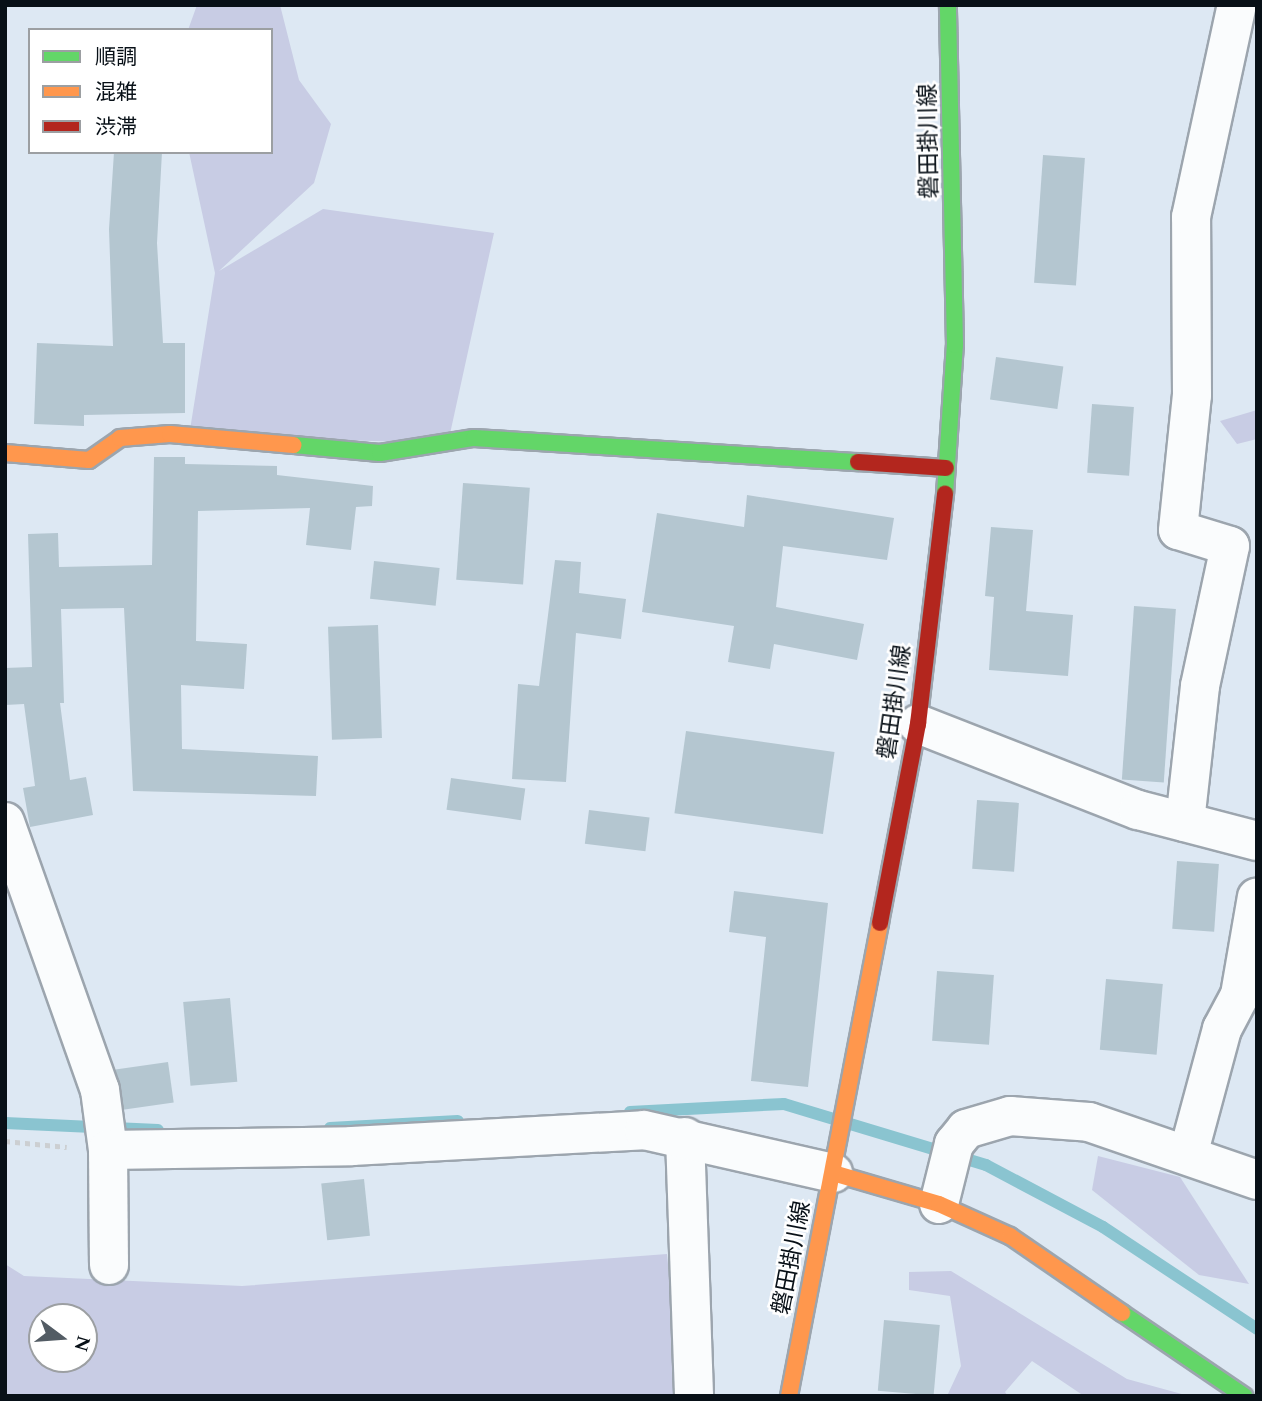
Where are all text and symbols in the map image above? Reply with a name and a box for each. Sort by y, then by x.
legend [28,28,273,154]
text: 順調 [95,42,137,74]
text: 混雑 [95,77,137,109]
street label: 磐田掛川線 [915,83,945,199]
text: 渋滞 [95,112,137,144]
street label: 磐田掛川線 [874,643,918,761]
street label: 磐田掛川線 [768,1199,818,1317]
north arrow [28,1303,98,1373]
text: N [66,1332,98,1355]

